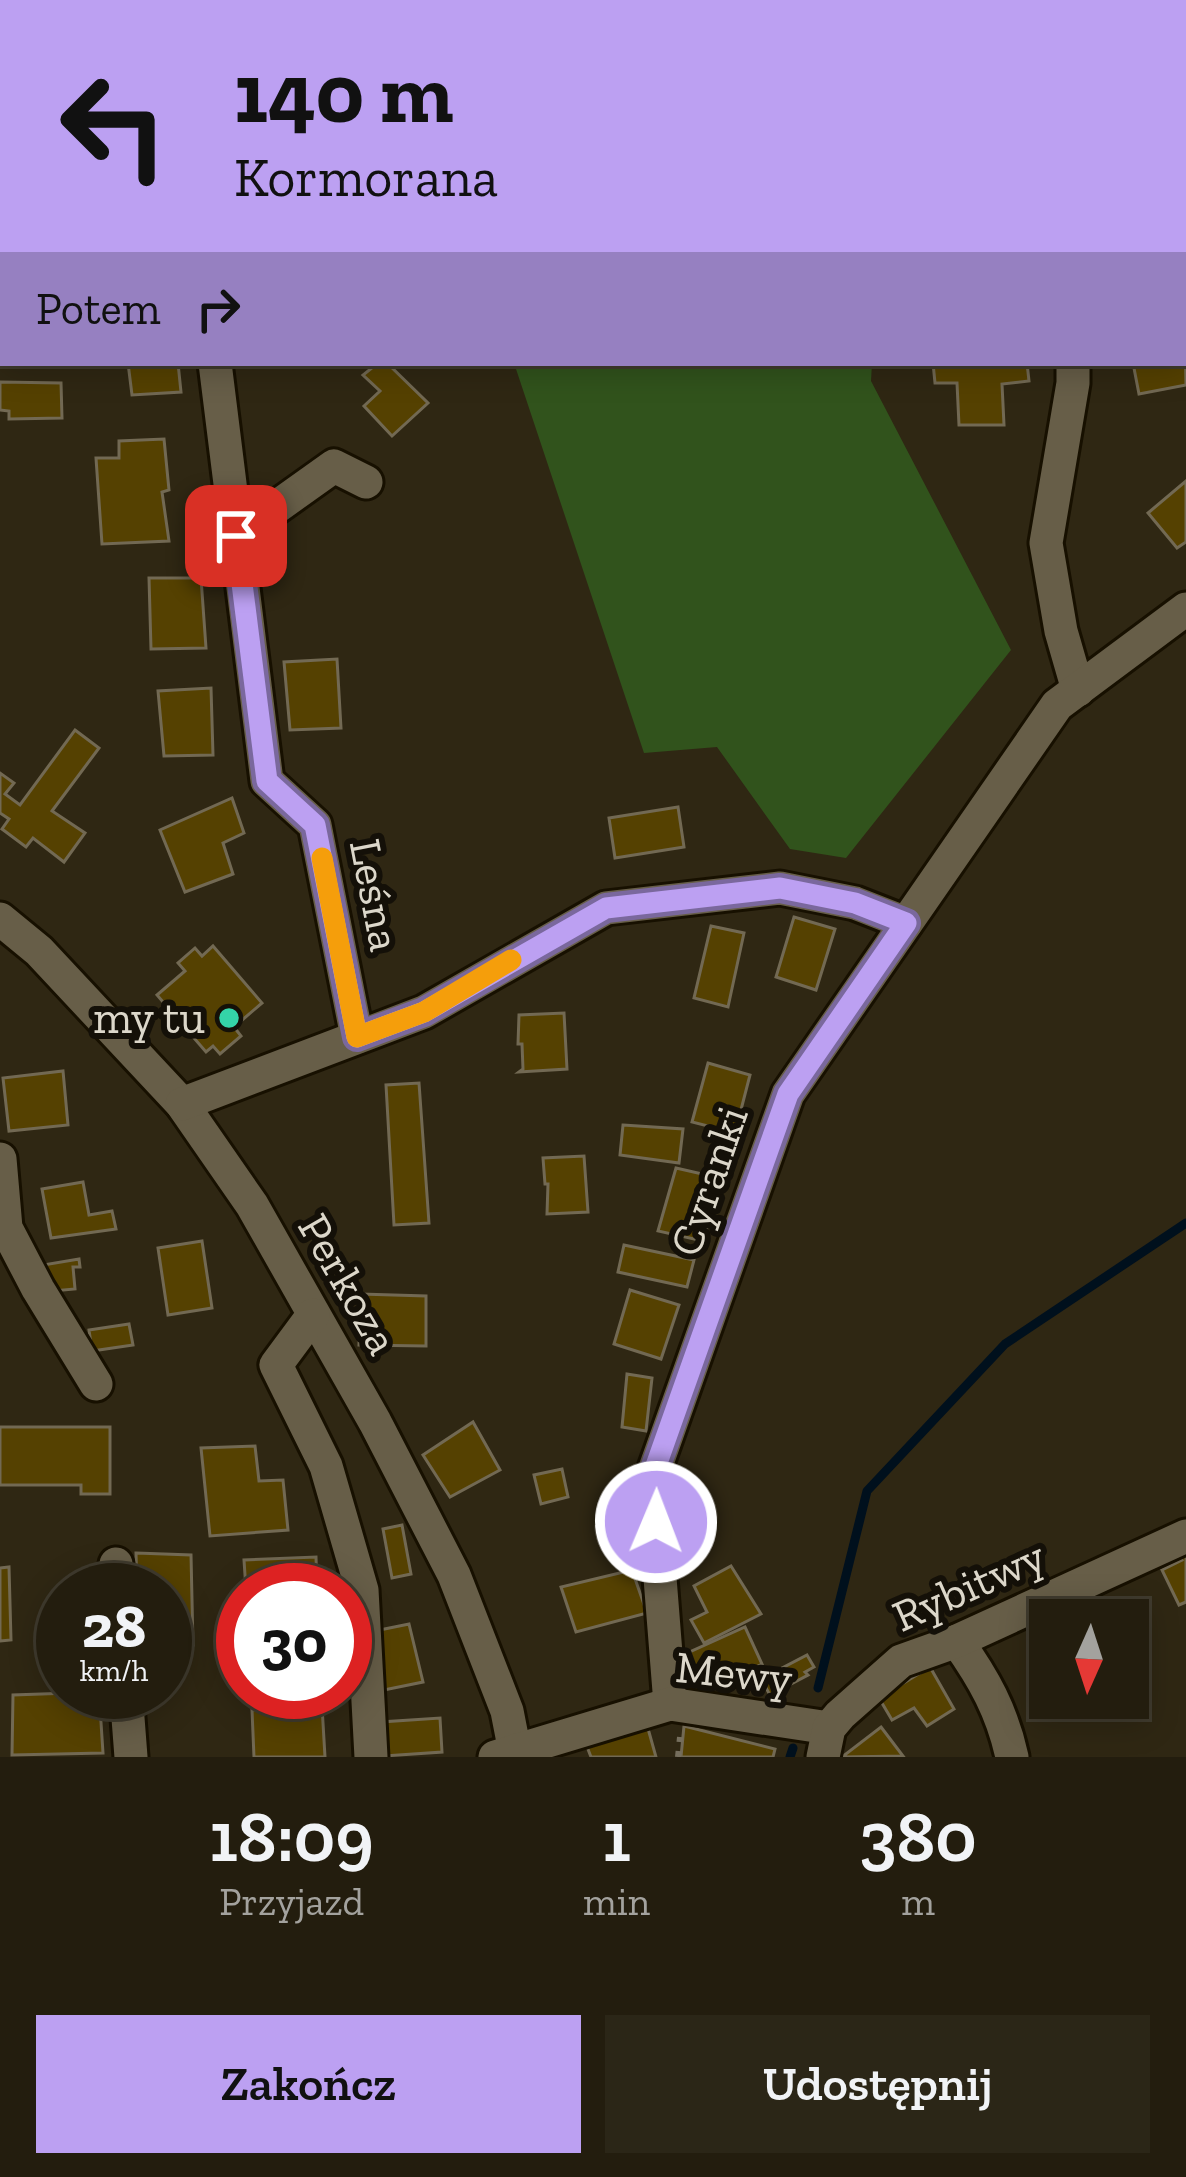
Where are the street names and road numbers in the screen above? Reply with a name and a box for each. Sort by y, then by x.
street label: Leśna [338,834,412,956]
street label: Cyranki [658,1099,760,1263]
street label: Perkoza [286,1204,410,1364]
street label: Rybitwy [884,1529,1054,1643]
street label: Mewy [673,1640,795,1706]

